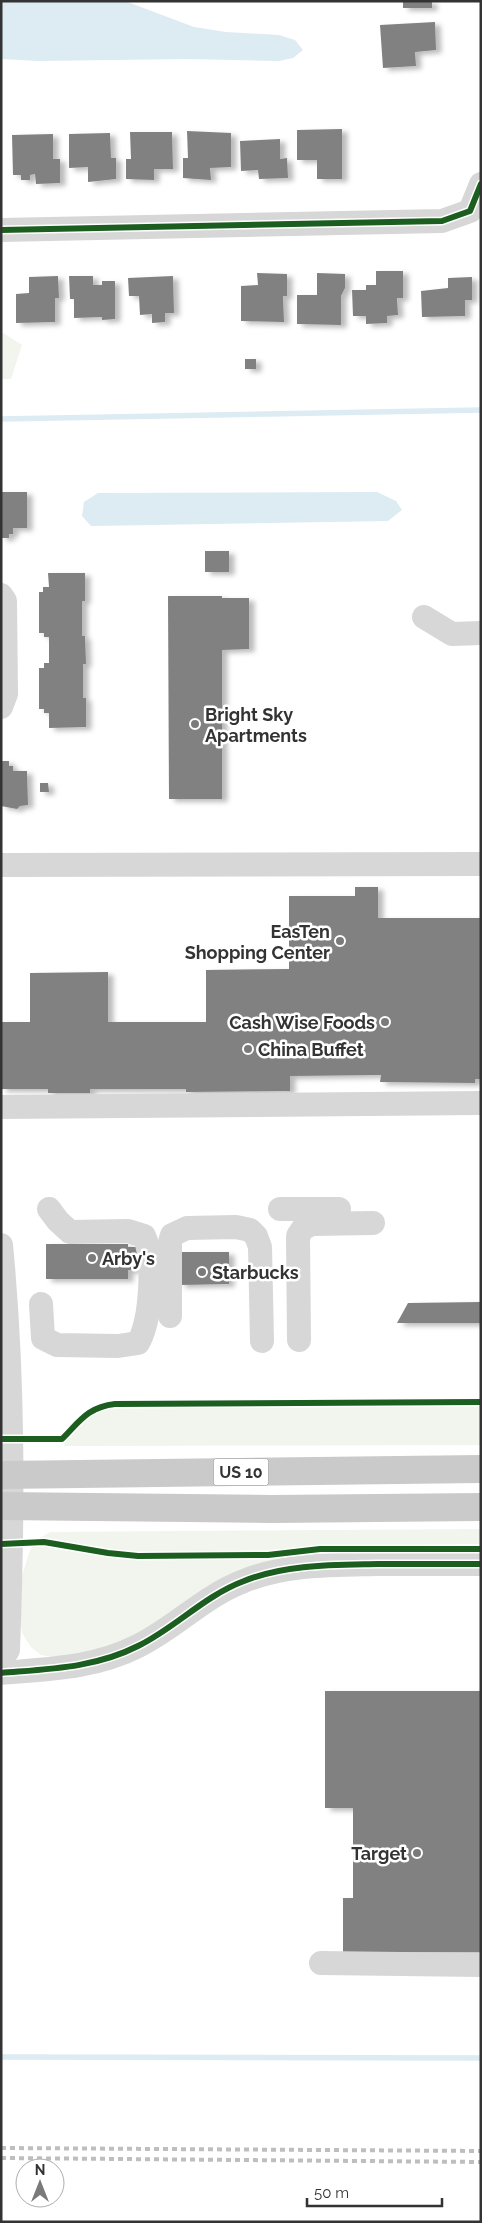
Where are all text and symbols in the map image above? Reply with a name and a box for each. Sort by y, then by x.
place label: Bright Sky Apartments [205,704,307,746]
marker: Bright Sky Apartments [189,718,201,730]
place label: EasTen Shopping Center [185,921,330,963]
marker: EasTen Shopping Center [334,935,346,947]
place label: Cash Wise Foods [229,1012,375,1033]
marker: Cash Wise Foods [379,1016,391,1028]
place label: China Buffet [258,1039,364,1060]
marker: China Buffet [242,1043,254,1055]
place label: Arby's [102,1248,155,1269]
marker: Arby's [86,1252,98,1264]
place label: Starbucks [212,1262,299,1283]
marker: Starbucks [196,1266,208,1278]
road number: US 10 [214,1458,268,1485]
place label: Target [351,1843,407,1864]
marker: Target [411,1847,423,1859]
north arrow [15,2158,65,2208]
text: N [35,2162,45,2178]
scale bar [307,2176,442,2208]
text: 50 m [314,2184,349,2202]

